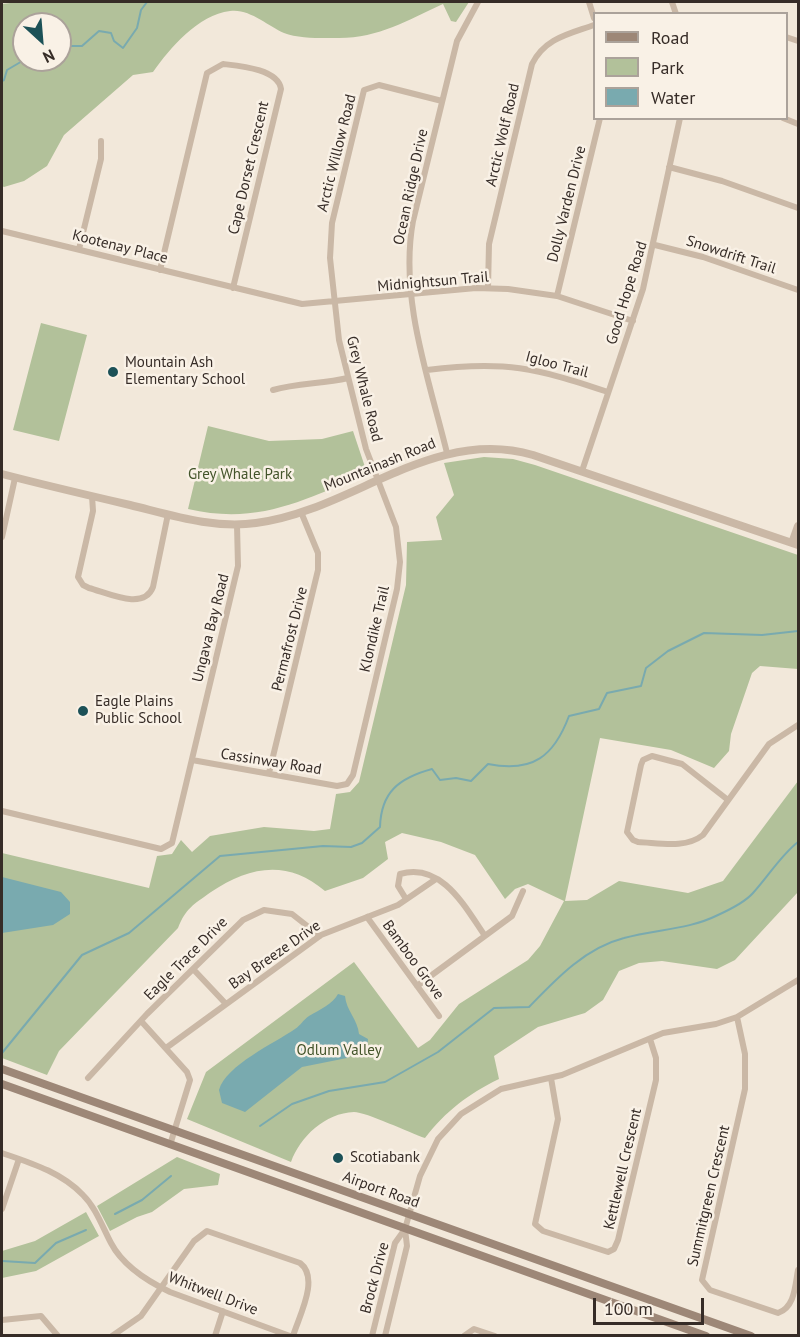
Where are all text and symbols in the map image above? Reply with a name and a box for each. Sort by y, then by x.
north arrow [12,12,72,72]
legend [593,12,788,120]
text: Road [651,26,689,49]
text: N [40,45,58,68]
text: Park [651,56,684,79]
street label: Arctic Wolf Road [482,82,524,188]
text: Water [651,86,695,109]
street label: Arctic Willow Road [314,92,360,214]
street label: Cape Dorset Crescent [225,100,273,236]
street label: Ocean Ridge Drive [390,127,432,247]
street label: Dolly Varden Drive [544,144,590,264]
street label: Kootenay Place [70,226,170,268]
street label: Snowdrift Trail [684,232,778,278]
street label: Good Hope Road [603,239,651,347]
street label: Midnightsun Trail [377,268,489,296]
street label: Grey Whale Road [342,334,386,444]
street label: Igloo Trail [523,348,591,382]
place label: Mountain Ash Elementary School [125,354,245,389]
marker: Mountain Ash Elementary School [106,365,120,379]
street label: Mountainash Road [322,434,438,496]
park label: Grey Whale Park [188,466,292,484]
street label: Ungava Bay Road [189,572,233,684]
street label: Klondike Trail [356,584,394,674]
street label: Permafrost Drive [268,585,312,693]
place label: Eagle Plains Public School [95,693,182,728]
marker: Eagle Plains Public School [76,704,90,718]
street label: Cassinway Road [219,745,323,779]
street label: Eagle Trace Drive [141,914,231,1004]
street label: Bay Breeze Drive [226,917,324,993]
street label: Bamboo Grove [378,917,448,1003]
park label: Odlum Valley [296,1042,382,1060]
street label: Kettlewell Crescent [600,1107,646,1231]
street label: Summitgreen Crescent [684,1124,734,1268]
place label: Scotiabank [350,1149,420,1167]
marker: Scotiabank [331,1151,345,1165]
street label: Airport Road [340,1168,422,1212]
street label: Brock Drive [357,1240,393,1316]
street label: Whitwell Drive [166,1269,260,1319]
scale bar [596,1286,707,1324]
text: 100 m [604,1297,653,1320]

